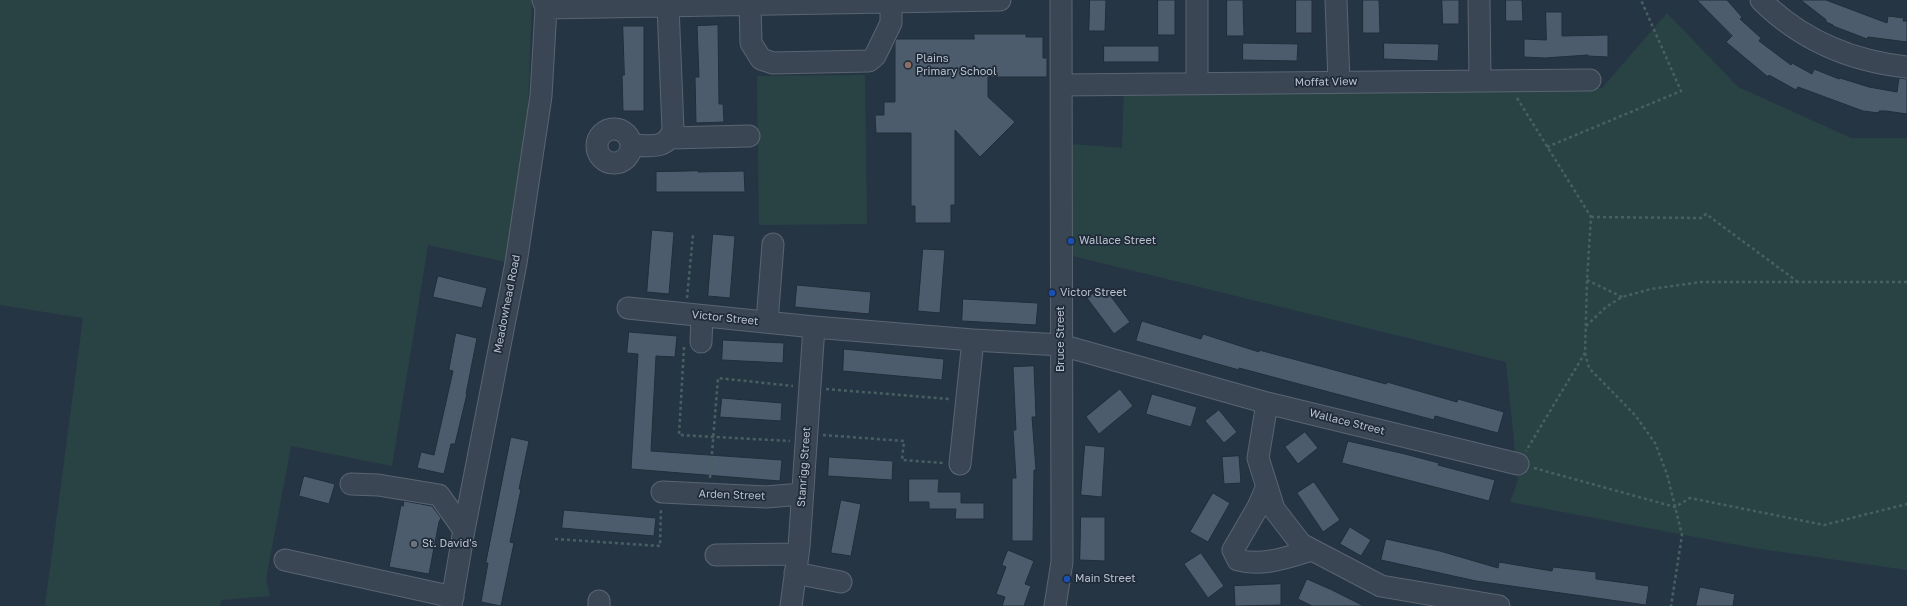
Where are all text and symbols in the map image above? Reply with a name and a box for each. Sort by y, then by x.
place label: Plains Primary School [916,52,996,78]
marker: Plains Primary School [903,60,913,70]
street label: Moffat View [1295,75,1357,89]
place label: Wallace Street [1079,234,1156,248]
marker: Wallace Street [1066,236,1076,246]
street label: Meadowhead Road [491,254,523,354]
place label: Victor Street [1060,286,1127,300]
marker: Victor Street [1047,288,1057,298]
street label: Bruce Street [1054,306,1068,372]
street label: Victor Street [691,308,759,328]
street label: Wallace Street [1308,406,1386,438]
street label: Stanrigg Street [795,426,813,508]
street label: Arden Street [698,487,766,503]
place label: St. David's [422,537,477,551]
marker: St. David's [409,539,419,549]
place label: Main Street [1075,572,1136,586]
marker: Main Street [1062,574,1072,584]

